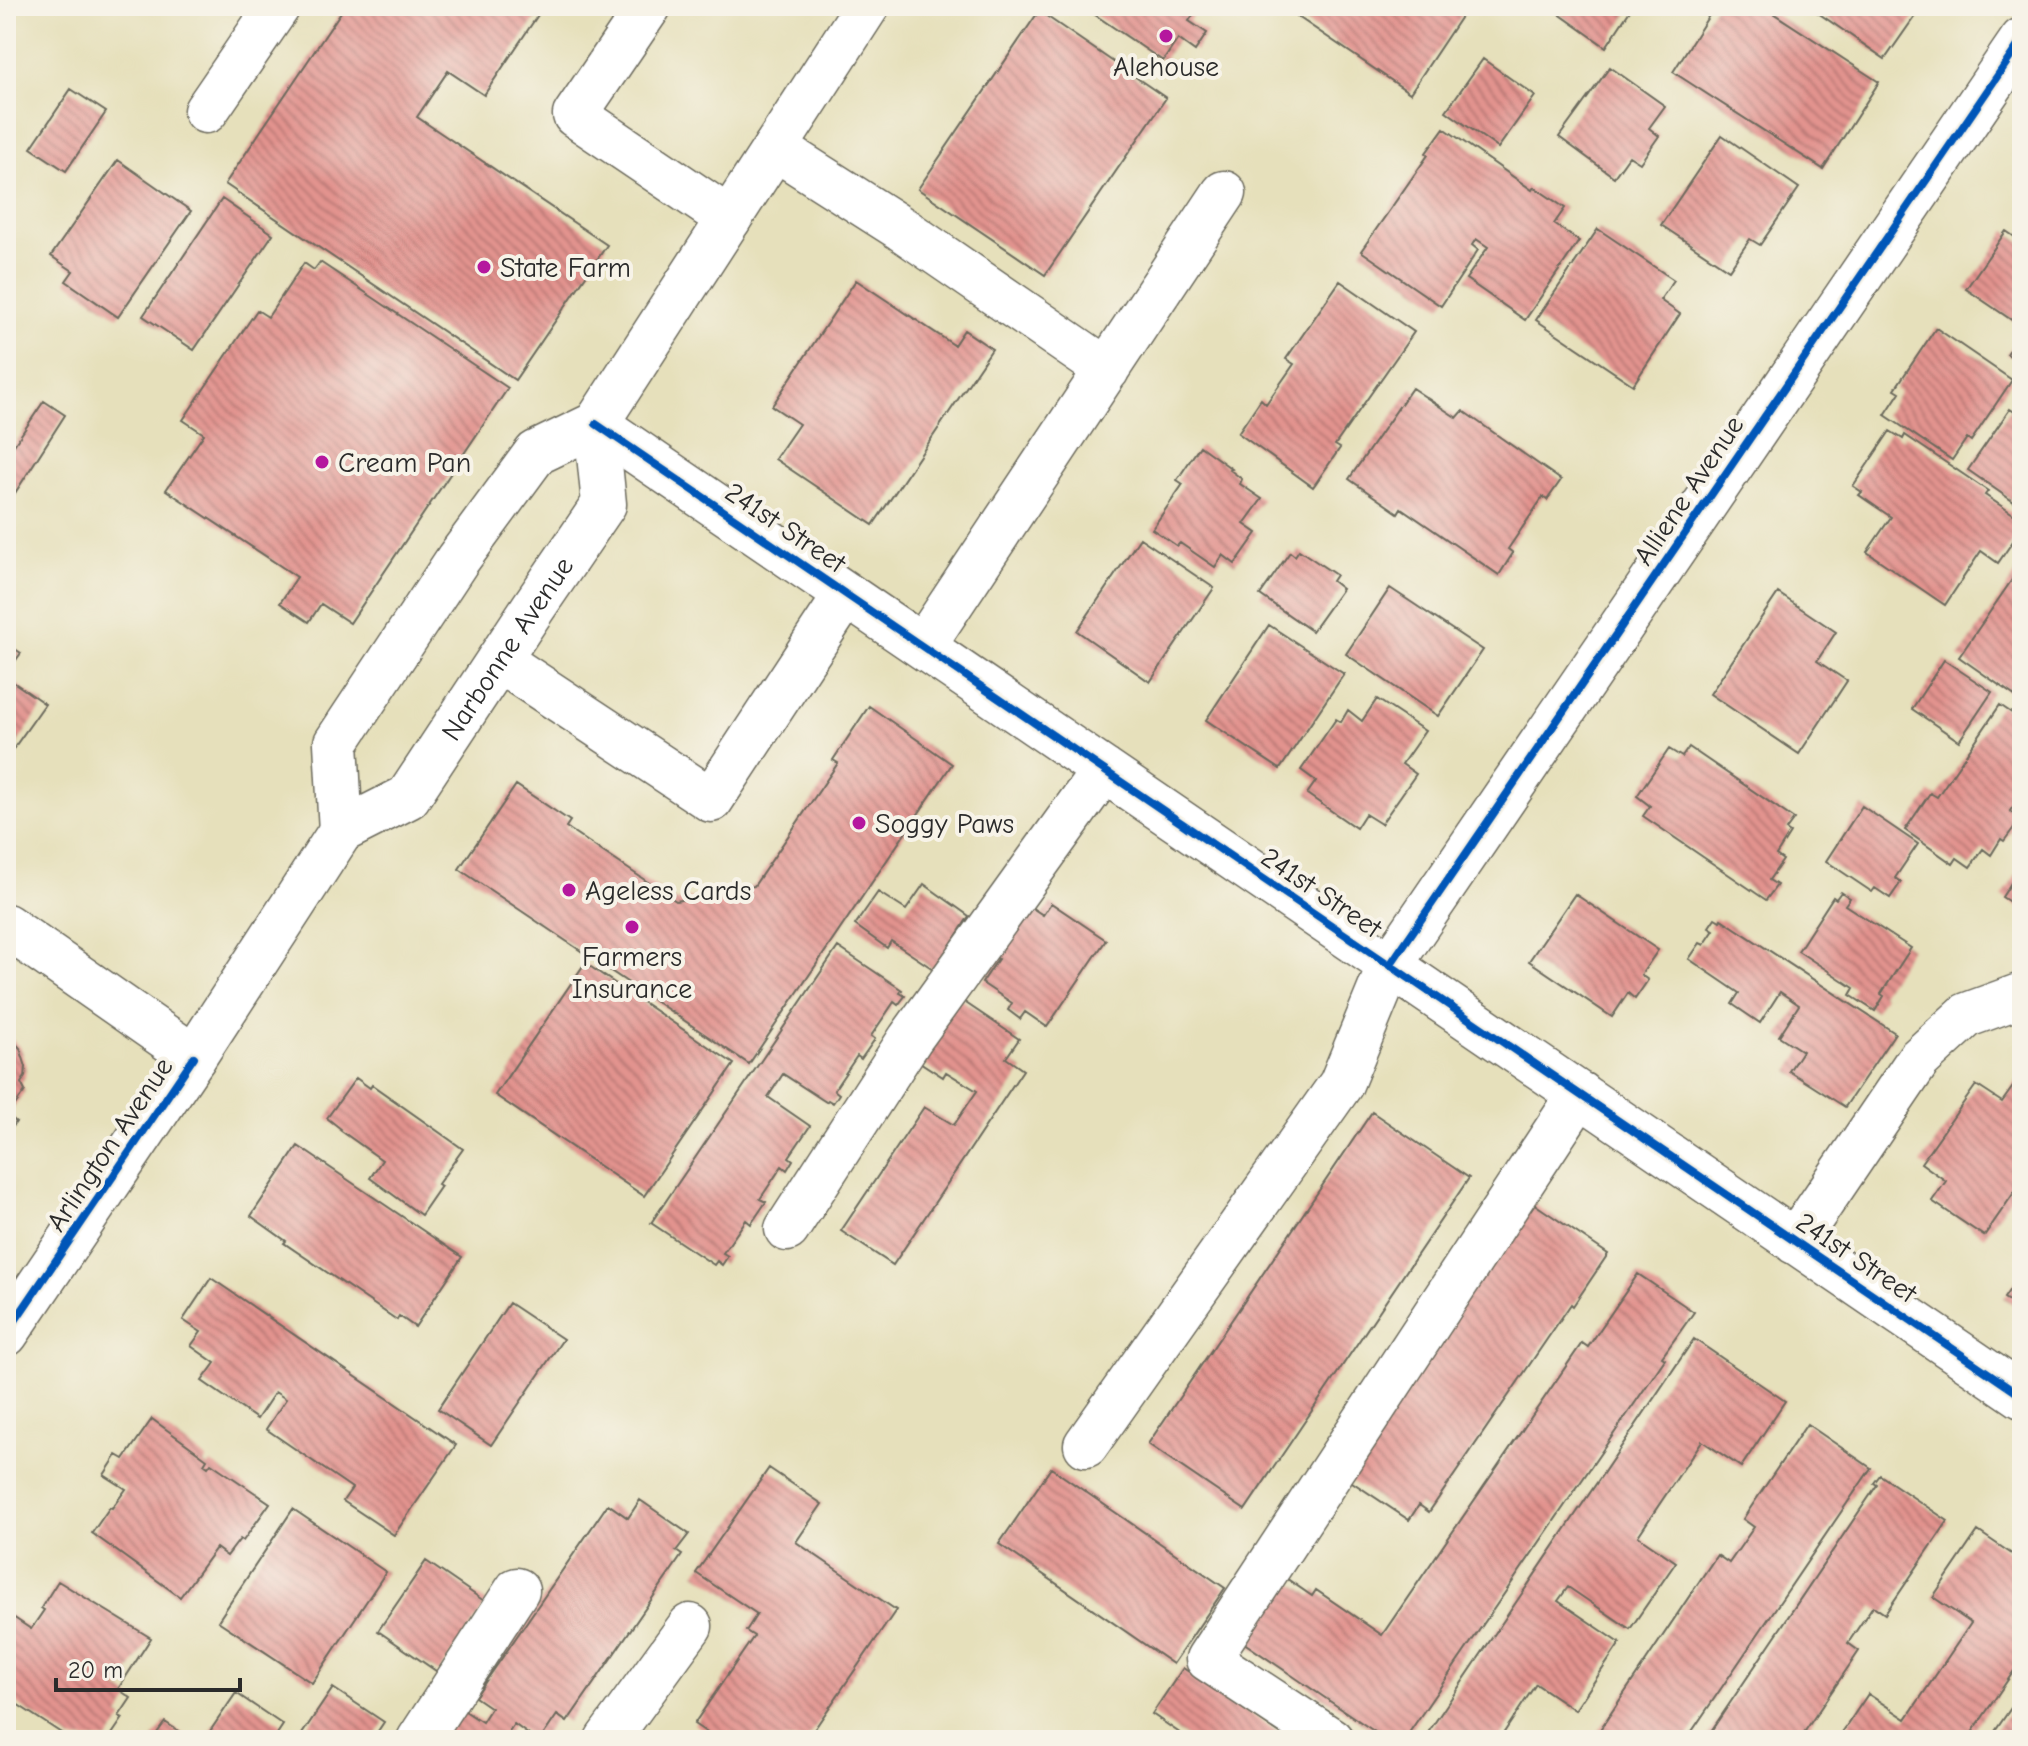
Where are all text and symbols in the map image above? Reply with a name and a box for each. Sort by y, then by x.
marker: Alehouse [1157,27,1175,45]
place label: Alehouse [1113,51,1219,83]
place label: State Farm [500,252,631,284]
marker: State Farm [475,258,493,276]
street label: Alliene Avenue [1627,410,1750,571]
place label: Cream Pan [338,447,471,479]
marker: Cream Pan [313,453,331,471]
street label: 241st Street [719,476,853,580]
street label: Narbonne Avenue [435,551,580,747]
place label: Soggy Paws [875,808,1014,840]
marker: Soggy Paws [850,814,868,832]
street label: 241st Street [1255,841,1389,945]
place label: Ageless Cards [585,875,751,907]
marker: Ageless Cards [560,881,578,899]
marker: Farmers Insurance [623,918,641,936]
place label: Farmers Insurance [572,941,692,1005]
street label: Arlington Avenue [40,1052,180,1237]
street label: 241st Street [1790,1206,1924,1310]
scale bar [56,1642,240,1692]
text: 20 m [68,1656,123,1684]

